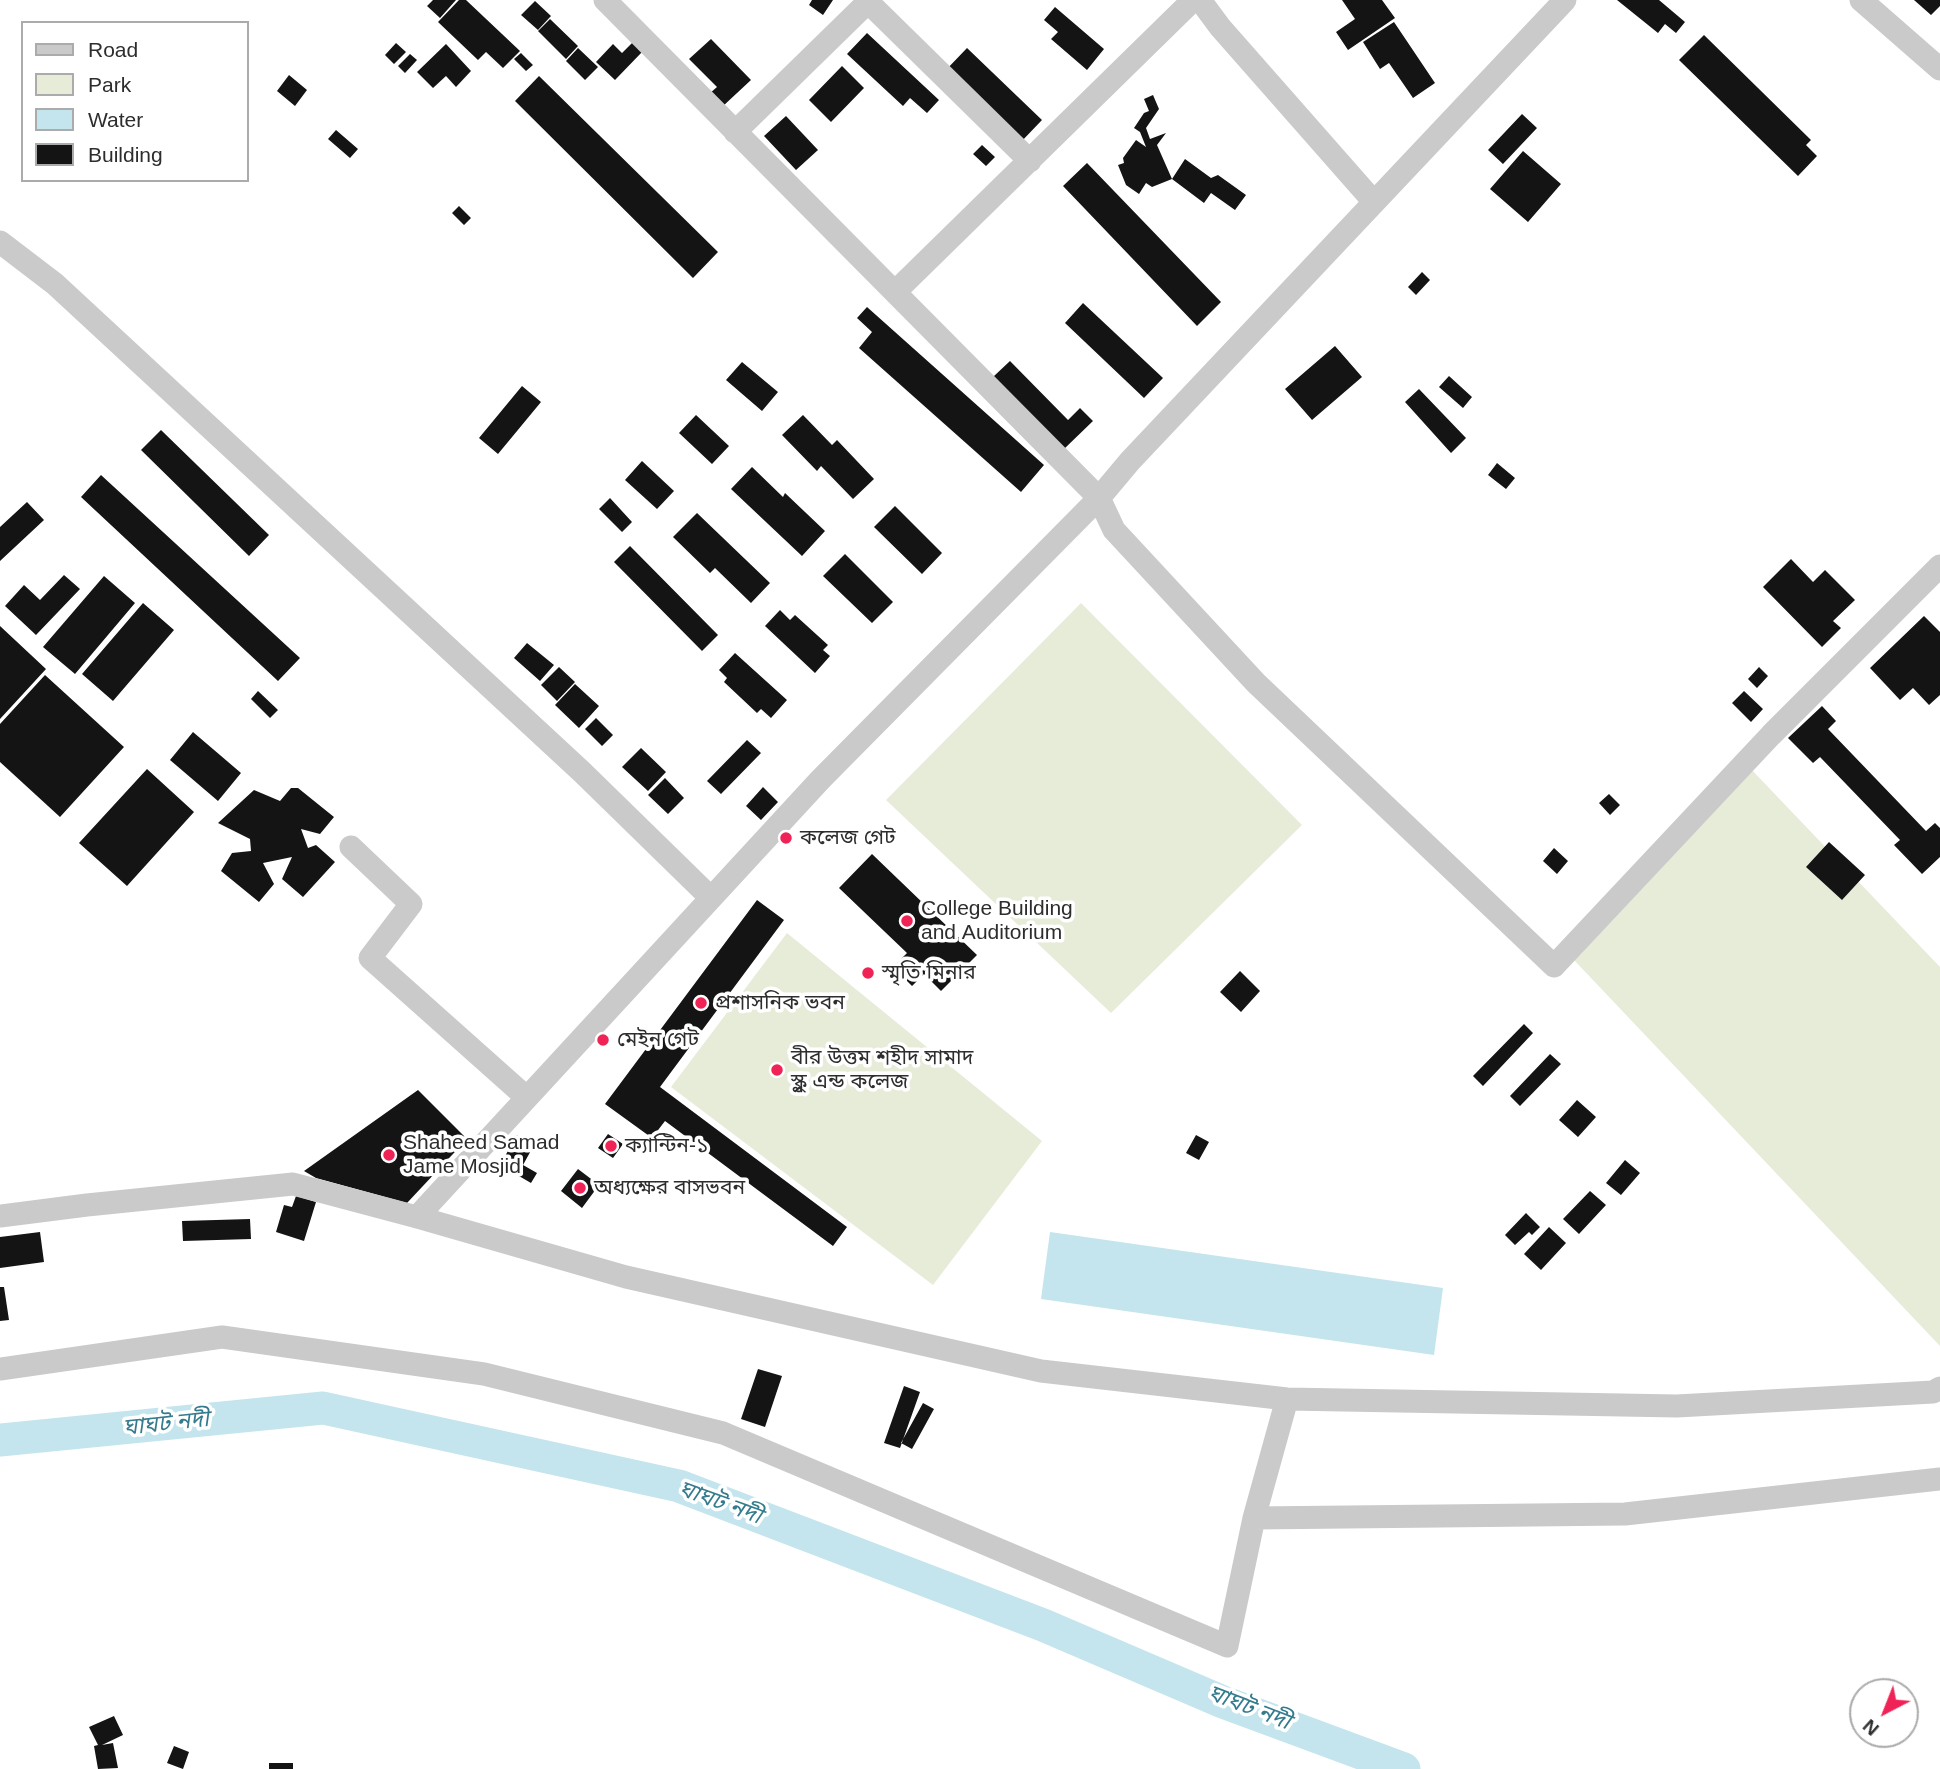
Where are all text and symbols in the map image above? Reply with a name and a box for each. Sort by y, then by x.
legend [21,21,248,182]
text: Road [88,38,138,61]
text: Park [88,73,131,96]
text: Water [88,108,143,131]
text: Building [88,143,163,166]
place label: কলেজ গেট [800,825,896,851]
marker: কলেজ গেট [778,830,794,846]
place label: College Building and Auditorium [921,896,1073,946]
marker: College Building and Auditorium [899,913,915,929]
place label: স্মৃতি মিনার [882,960,976,986]
marker: স্মৃতি মিনার [860,965,876,981]
place label: প্রশাসনিক ভবন [715,990,845,1016]
marker: প্রশাসনিক ভবন [693,995,709,1011]
place label: মেইন গেট [617,1027,699,1053]
marker: মেইন গেট [595,1032,611,1048]
place label: বীর উত্তম শহীদ সামাদ স্কুল এন্ড কলেজ [791,1045,973,1095]
marker: বীর উত্তম শহীদ সামাদ স্কুল এন্ড কলেজ [769,1062,785,1078]
place label: Shaheed Samad Jame Mosjid [403,1130,559,1180]
place label: ক্যান্টিন-১ [625,1133,708,1159]
marker: ক্যান্টিন-১ [603,1138,619,1154]
marker: Shaheed Samad Jame Mosjid [381,1147,397,1163]
place label: অধ্যক্ষের বাসভবন [594,1175,745,1201]
marker: অধ্যক্ষের বাসভবন [572,1180,588,1196]
water label: ঘাঘট নদী [122,1406,210,1442]
water label: ঘাঘট নদী [675,1475,765,1531]
north arrow [1849,1678,1919,1748]
water label: ঘাঘট নদী [1204,1680,1294,1736]
text: N [1859,1715,1883,1740]

